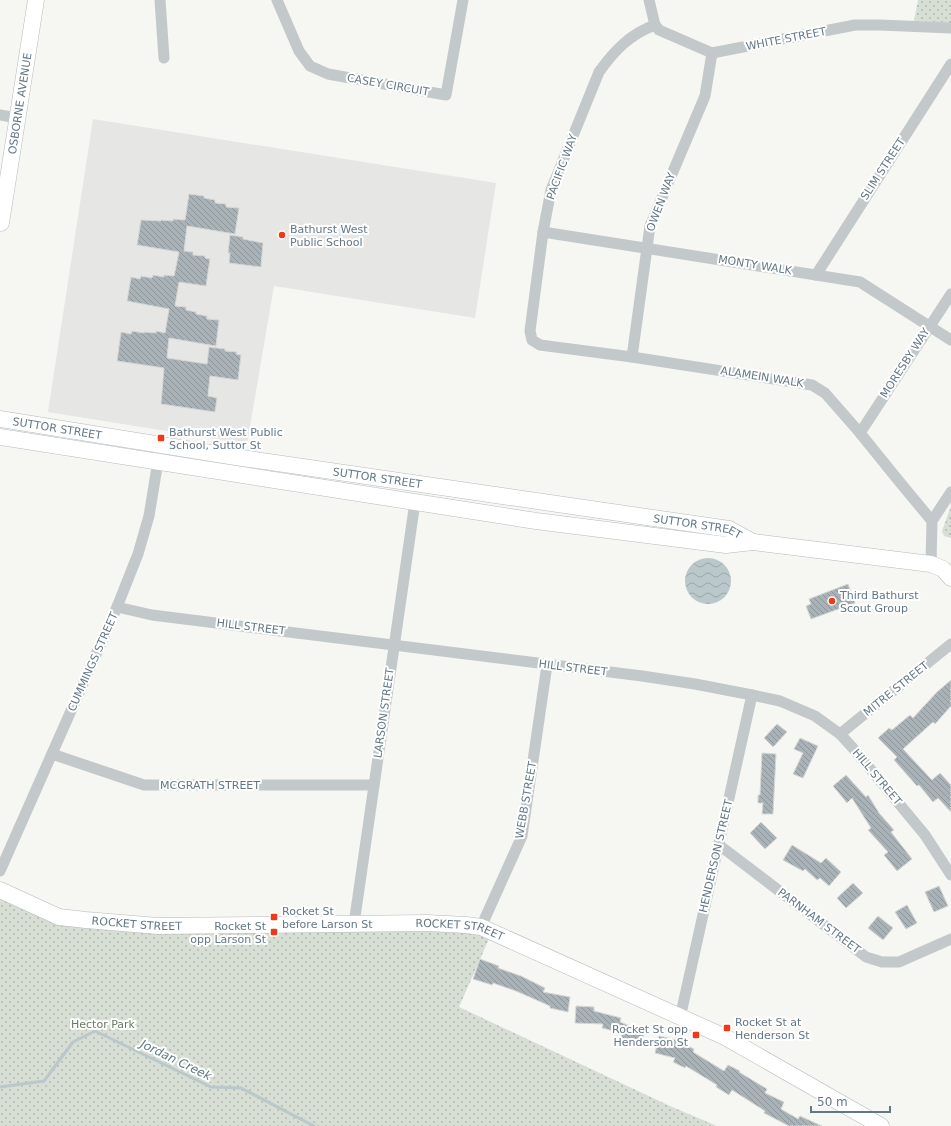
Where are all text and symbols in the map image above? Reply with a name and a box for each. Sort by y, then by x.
street label: WHITE STREET [745,25,828,53]
street label: OSBORNE AVENUE [5,52,34,155]
street label: CASEY CIRCUIT [346,71,430,99]
street label: PACIFIC WAY [544,132,580,201]
street label: SLIM STREET [858,135,908,202]
street label: OWEN WAY [644,171,678,233]
place label: Bathurst West Public School [290,223,368,249]
marker: Bathurst West Public School [277,230,287,240]
street label: MONTY WALK [717,253,794,277]
street label: MORESBY WAY [878,325,933,400]
street label: ALAMEIN WALK [720,364,805,390]
street label: SUTTOR STREET [12,415,103,442]
place label: Bathurst West Public School, Suttor St [169,426,283,452]
marker: Bathurst West Public School, Suttor St [156,433,166,443]
street label: SUTTOR STREET [332,465,423,491]
street label: SUTTOR STREET [653,512,744,541]
place label: Third Bathurst Scout Group [839,589,919,615]
marker: Third Bathurst Scout Group [827,596,837,606]
street label: CUMMINGS STREET [65,610,121,714]
street label: HILL STREET [216,616,286,638]
street label: HILL STREET [538,657,608,679]
street label: MITRE STREET [861,659,931,719]
street label: LARSON STREET [371,667,397,759]
street label: HILL STREET [850,746,904,808]
street label: WEBB STREET [513,760,539,840]
street label: MCGRATH STREET [160,779,260,792]
street label: HENDERSON STREET [697,798,735,914]
street label: PARNHAM STREET [775,886,863,956]
place label: Rocket St before Larson St [282,905,373,931]
marker: Rocket St before Larson St [269,912,279,922]
street label: ROCKET STREET [91,914,182,933]
street label: ROCKET STREET [415,916,506,943]
place label: Rocket St opp Larson St [190,920,267,946]
marker: Rocket St opp Larson St [269,927,279,937]
place label: Rocket St at Henderson St [735,1016,810,1042]
park label: Hector Park [71,1018,136,1031]
place label: Rocket St opp Henderson St [612,1023,689,1049]
marker: Rocket St at Henderson St [722,1023,732,1033]
marker: Rocket St opp Henderson St [691,1030,701,1040]
water label: Jordan Creek [136,1036,215,1084]
scale bar [811,1088,890,1114]
text: 50 m [817,1095,848,1109]

